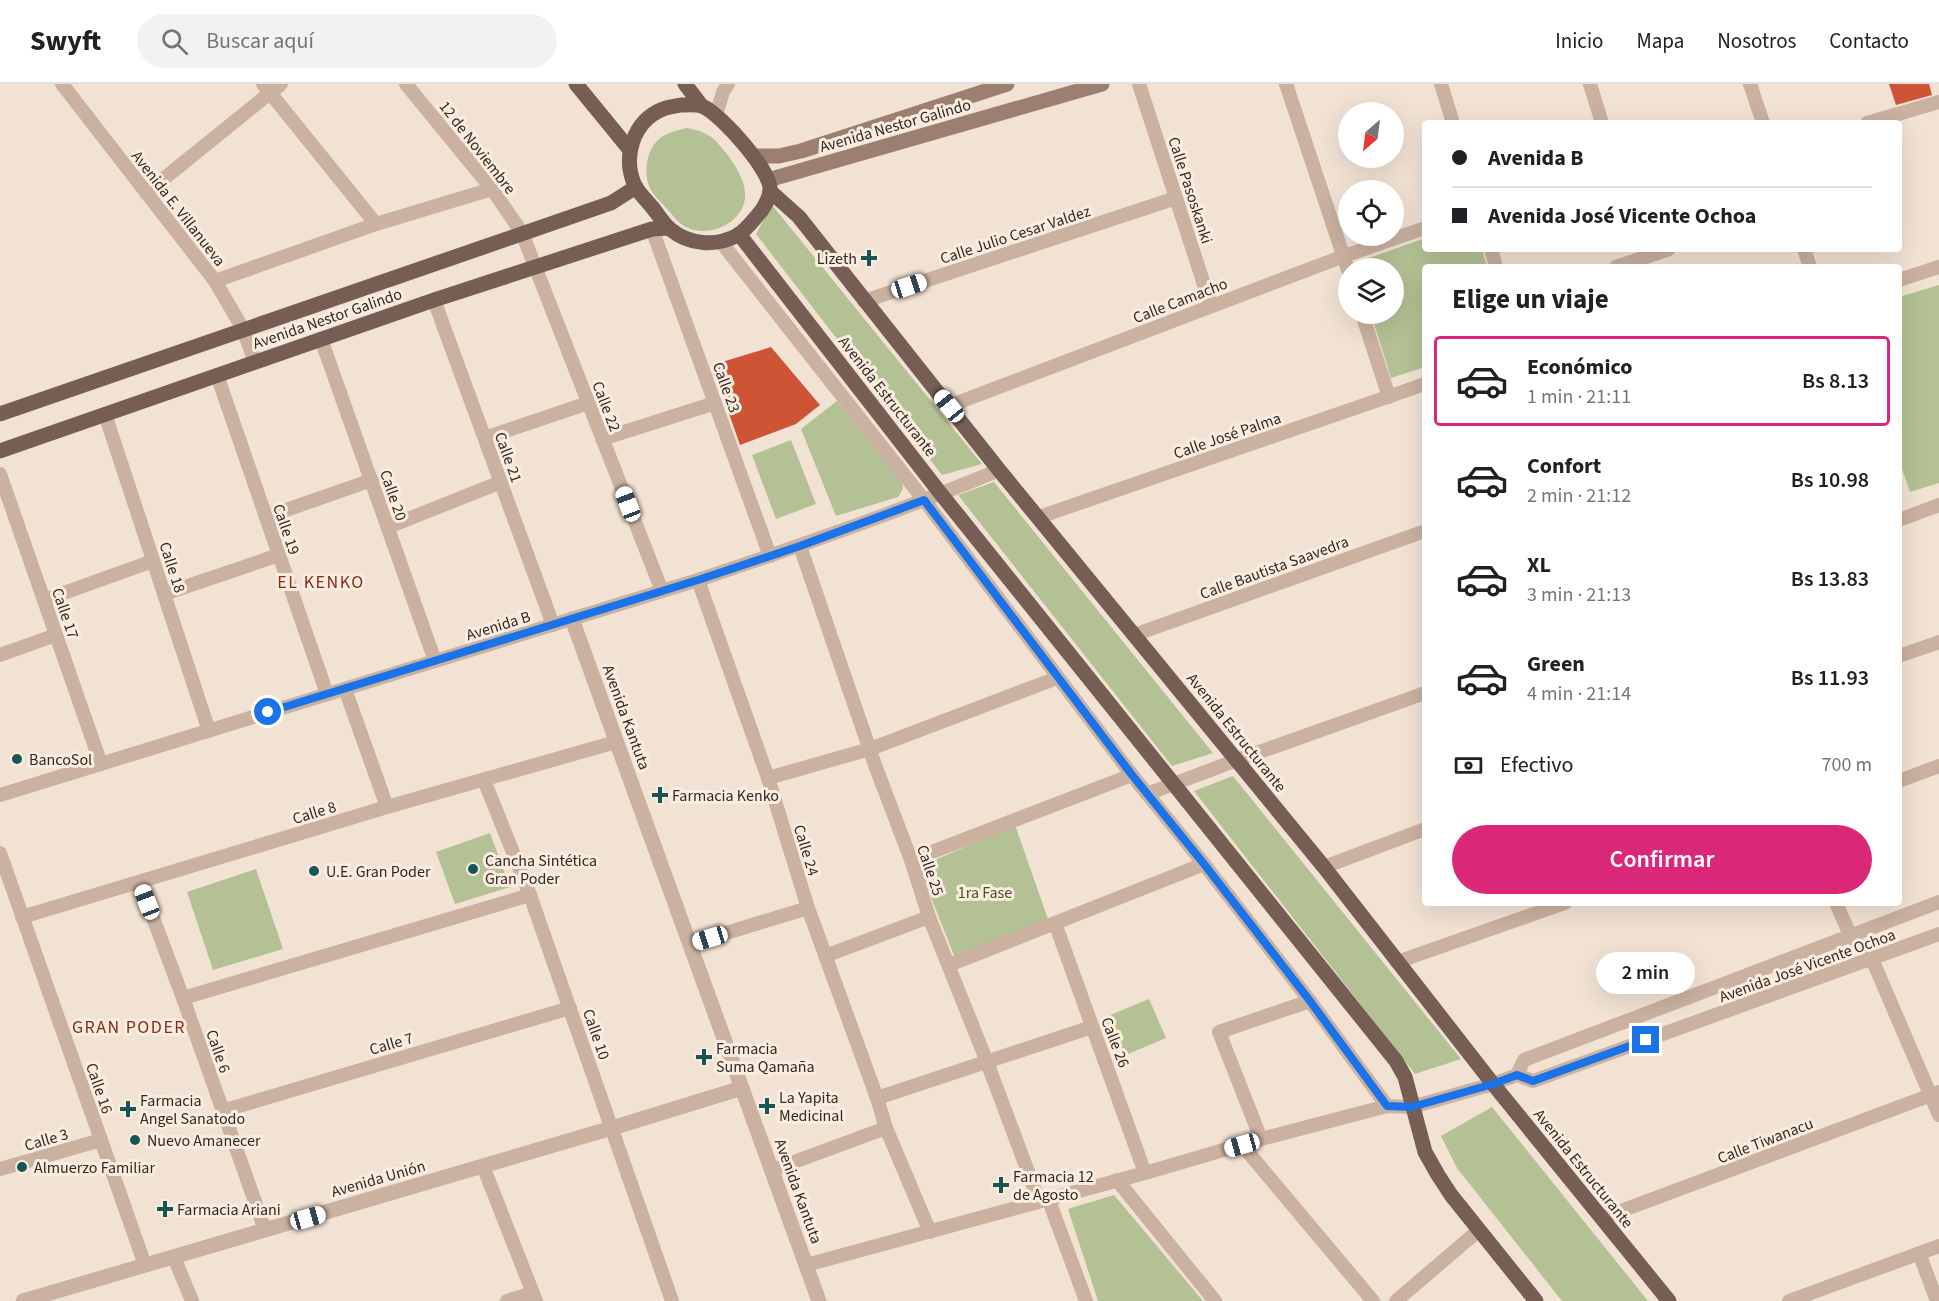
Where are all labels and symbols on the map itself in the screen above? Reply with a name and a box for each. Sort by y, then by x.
street label: Avenida Nestor Galindo [817,94,973,158]
street label: 12 de Noviembre [434,96,521,199]
north arrow [1338,102,1404,168]
street label: Calle Pasoskanki [1162,134,1218,247]
street label: Avenida E. Villanueva [126,146,230,271]
street label: Calle Julio Cesar Valdez [937,200,1094,270]
place label: Lizeth [817,248,857,270]
marker: Lizeth [862,251,876,265]
car [889,272,929,300]
street label: Calle Camacho [1130,273,1231,329]
street label: Avenida Nestor Galindo [250,283,405,355]
street label: Avenida Estructurante [833,332,941,462]
street label: Calle 23 [707,359,745,416]
street label: Calle 22 [586,378,626,435]
car [931,386,967,426]
street label: Calle José Palma [1171,407,1284,465]
street label: Calle 21 [489,429,527,486]
street label: Calle 20 [374,467,412,524]
car [613,484,643,524]
street label: Calle 19 [267,501,305,558]
street label: Calle Bautista Saavedra [1197,531,1352,605]
street label: Calle 18 [153,539,191,596]
district label: EL KENKO [277,570,365,595]
street label: Calle 17 [46,585,84,642]
street label: Avenida B [463,606,533,646]
street label: Avenida Kantuta [597,662,655,773]
street label: Avenida Estructurante [1181,668,1291,797]
route start [254,698,281,725]
place label: BancoSol [29,749,92,771]
marker: BancoSol [10,752,24,766]
place label: Farmacia Kenko [672,785,779,807]
marker: Farmacia Kenko [653,788,667,802]
street label: Calle 8 [290,796,339,830]
street label: Calle 24 [788,822,824,879]
street label: Calle 25 [911,842,949,899]
place label: Cancha Sintética Gran Poder [485,850,597,890]
place label: U.E. Gran Poder [326,861,431,883]
marker: Cancha Sintética Gran Poder [466,862,480,876]
marker: U.E. Gran Poder [307,864,321,878]
car [132,882,162,922]
park label: 1ra Fase [958,882,1012,904]
car [690,924,730,952]
street label: Avenida José Vicente Ochoa [1716,924,1899,1008]
callout: 2 min [1596,953,1696,995]
street label: Calle 10 [577,1006,615,1063]
street label: Calle 26 [1095,1014,1135,1071]
district label: GRAN PODER [72,1015,186,1040]
route end [1632,1026,1659,1053]
street label: Calle 6 [200,1027,236,1076]
street label: Calle 7 [367,1027,416,1061]
place label: Farmacia Suma Qamaña [716,1038,815,1078]
marker: Farmacia Suma Qamaña [697,1050,711,1064]
street label: Calle 16 [80,1060,118,1117]
place label: La Yapita Medicinal [779,1087,844,1127]
place label: Farmacia Angel Sanatodo [140,1090,245,1130]
marker: La Yapita Medicinal [760,1099,774,1113]
marker: Farmacia Angel Sanatodo [121,1102,135,1116]
street label: Avenida Estructurante [1528,1104,1638,1233]
street label: Calle Tiwanacu [1714,1113,1817,1169]
street label: Calle 3 [22,1123,71,1157]
place label: Nuevo Amanecer [147,1130,261,1152]
car [1222,1131,1262,1159]
marker: Nuevo Amanecer [128,1133,142,1147]
street label: Avenida Kantuta [769,1136,827,1247]
street label: Avenida Unión [329,1155,428,1203]
place label: Almuerzo Familiar [34,1157,155,1179]
marker: Almuerzo Familiar [15,1160,29,1174]
place label: Farmacia 12 de Agosto [1013,1166,1094,1206]
marker: Farmacia 12 de Agosto [994,1178,1008,1192]
place label: Farmacia Ariani [177,1199,281,1221]
marker: Farmacia Ariani [158,1202,172,1216]
car [288,1204,328,1232]

